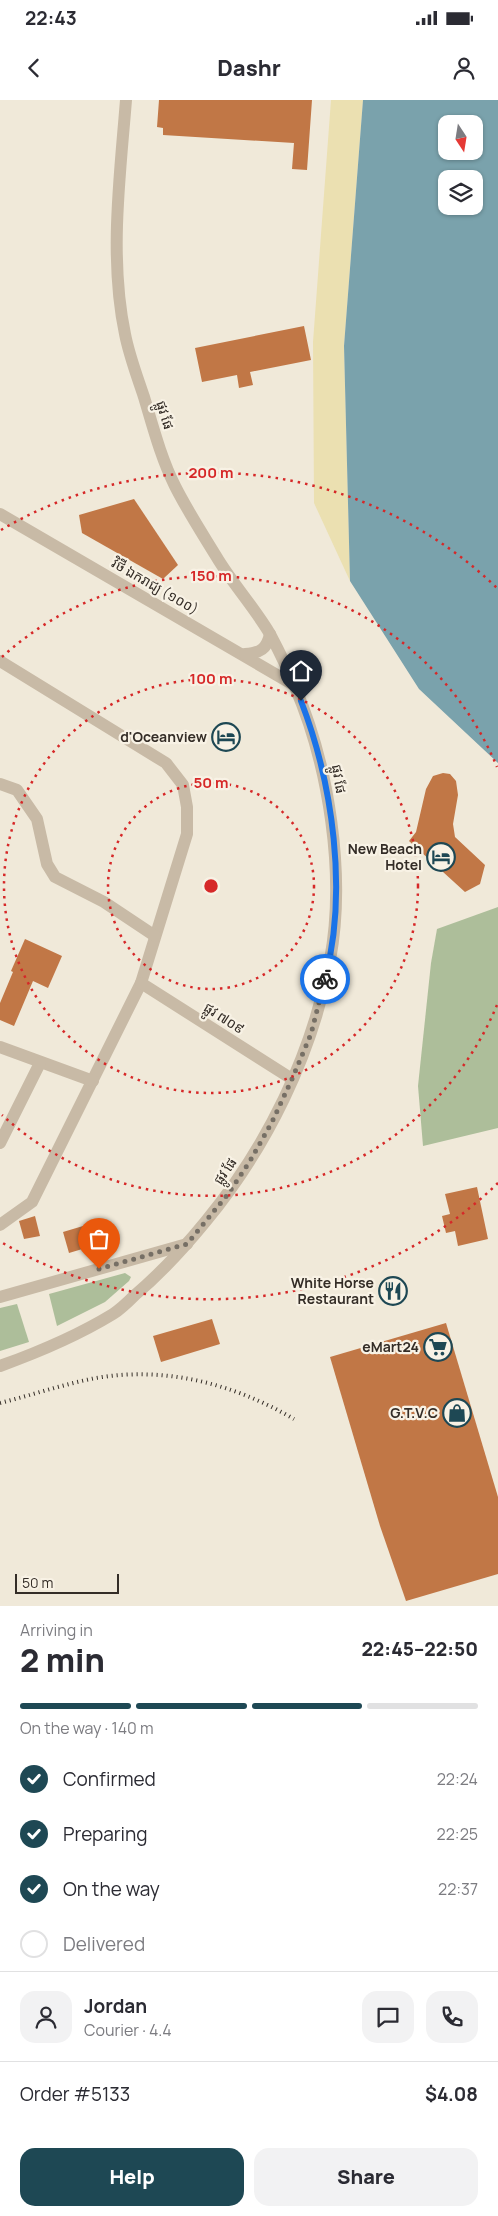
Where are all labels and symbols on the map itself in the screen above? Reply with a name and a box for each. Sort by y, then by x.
north arrow [438,115,482,160]
street label: ផ្លូវ ផែ [149,398,179,433]
text: 200 m [188,462,234,483]
street label: វិថី ឯករាជ្យ (១០០) [108,553,202,618]
text: 150 m [190,565,232,586]
pin [280,650,322,701]
text: 100 m [190,668,232,689]
hotel icon: d'Oceanview [211,722,241,752]
place label: d'Oceanview [120,727,207,746]
street label: ផ្លូវ ផែ [325,763,351,795]
text: 50 m [193,772,229,793]
place label: New Beach Hotel [348,839,422,874]
hotel icon: New Beach Hotel [426,842,456,872]
centre of rings [202,877,220,895]
courier [300,954,350,1004]
street label: ផ្លូវ ៧០៩ [199,997,248,1040]
street label: ផ្លូវ ផែ [208,1153,243,1190]
pin [78,1218,120,1269]
place label: White Horse Restaurant [291,1273,374,1308]
restaurant icon: White Horse Restaurant [378,1276,408,1306]
supermarket icon: eMart24 [423,1332,453,1362]
place label: eMart24 [362,1337,419,1356]
shop icon: G.T.V.C [442,1398,472,1428]
place label: G.T.V.C [390,1403,438,1422]
scale bar [15,1571,119,1594]

